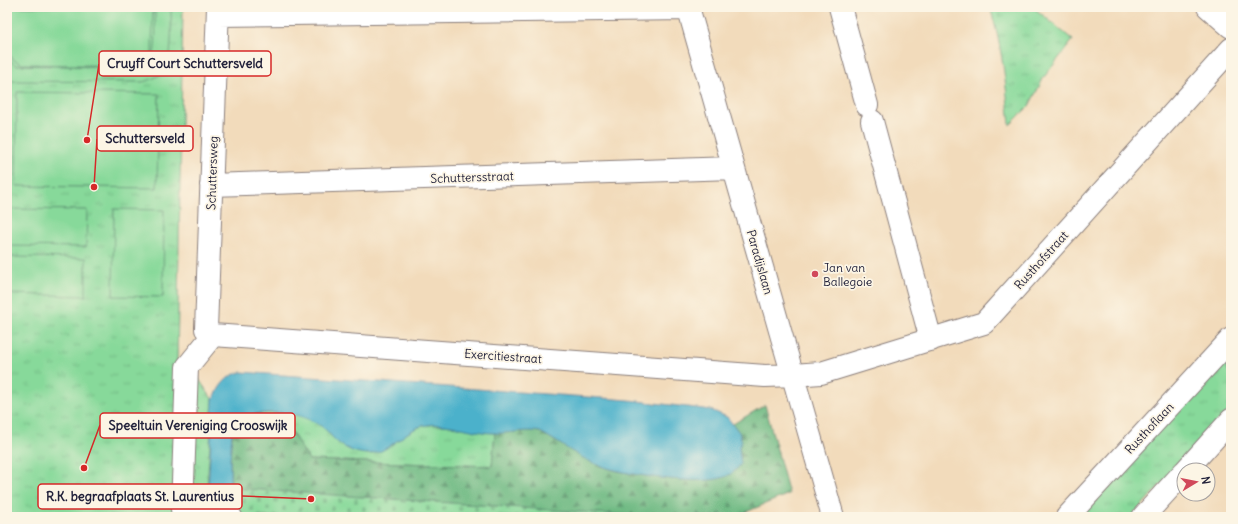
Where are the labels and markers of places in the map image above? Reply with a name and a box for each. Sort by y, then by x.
callout: Cruyff Court Schuttersveld [99,51,271,76]
callout: Schuttersveld [97,126,193,151]
place label: Jan van Ballegoie [823,260,872,289]
marker: Jan van Ballegoie [810,269,820,279]
callout: Speeltuin Vereniging Crooswijk [100,413,295,438]
callout: R.K. begraafplaats St. Laurentius [38,484,242,509]

